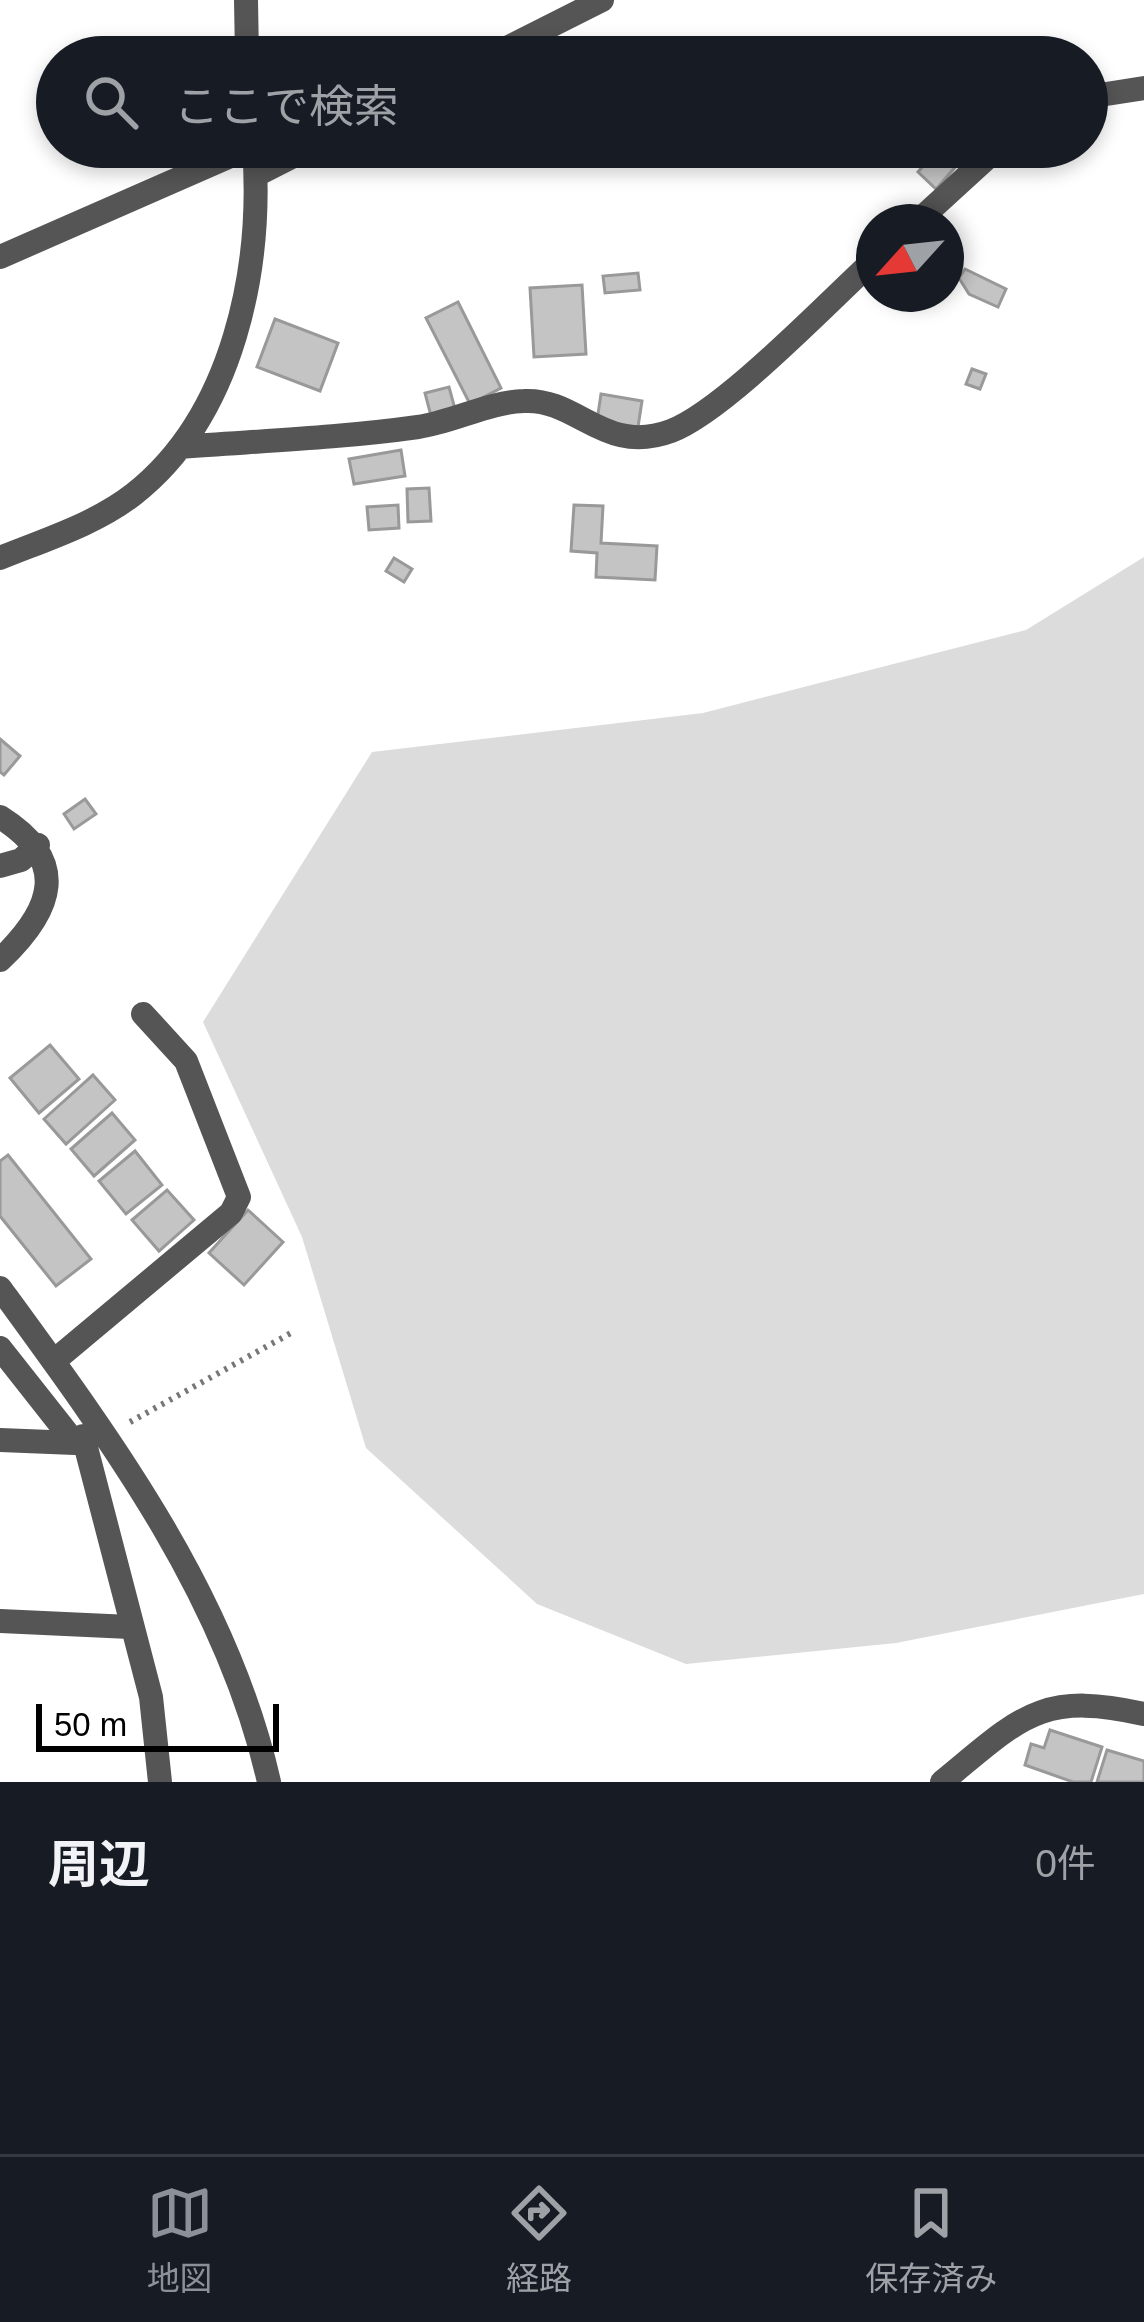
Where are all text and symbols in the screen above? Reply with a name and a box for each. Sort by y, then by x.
search box [36,36,1108,168]
icon: search [78,69,144,135]
text: ここで検索 [174,81,399,132]
north arrow [856,204,964,312]
scale bar [36,1698,279,1751]
text: 50 m [54,1706,127,1743]
text: 周辺 [48,1836,150,1893]
text: 0件 [1035,1842,1096,1885]
tab: 地図 [147,2180,213,2300]
tab: 経路 [506,2180,572,2300]
tab: 保存済み [865,2180,997,2300]

